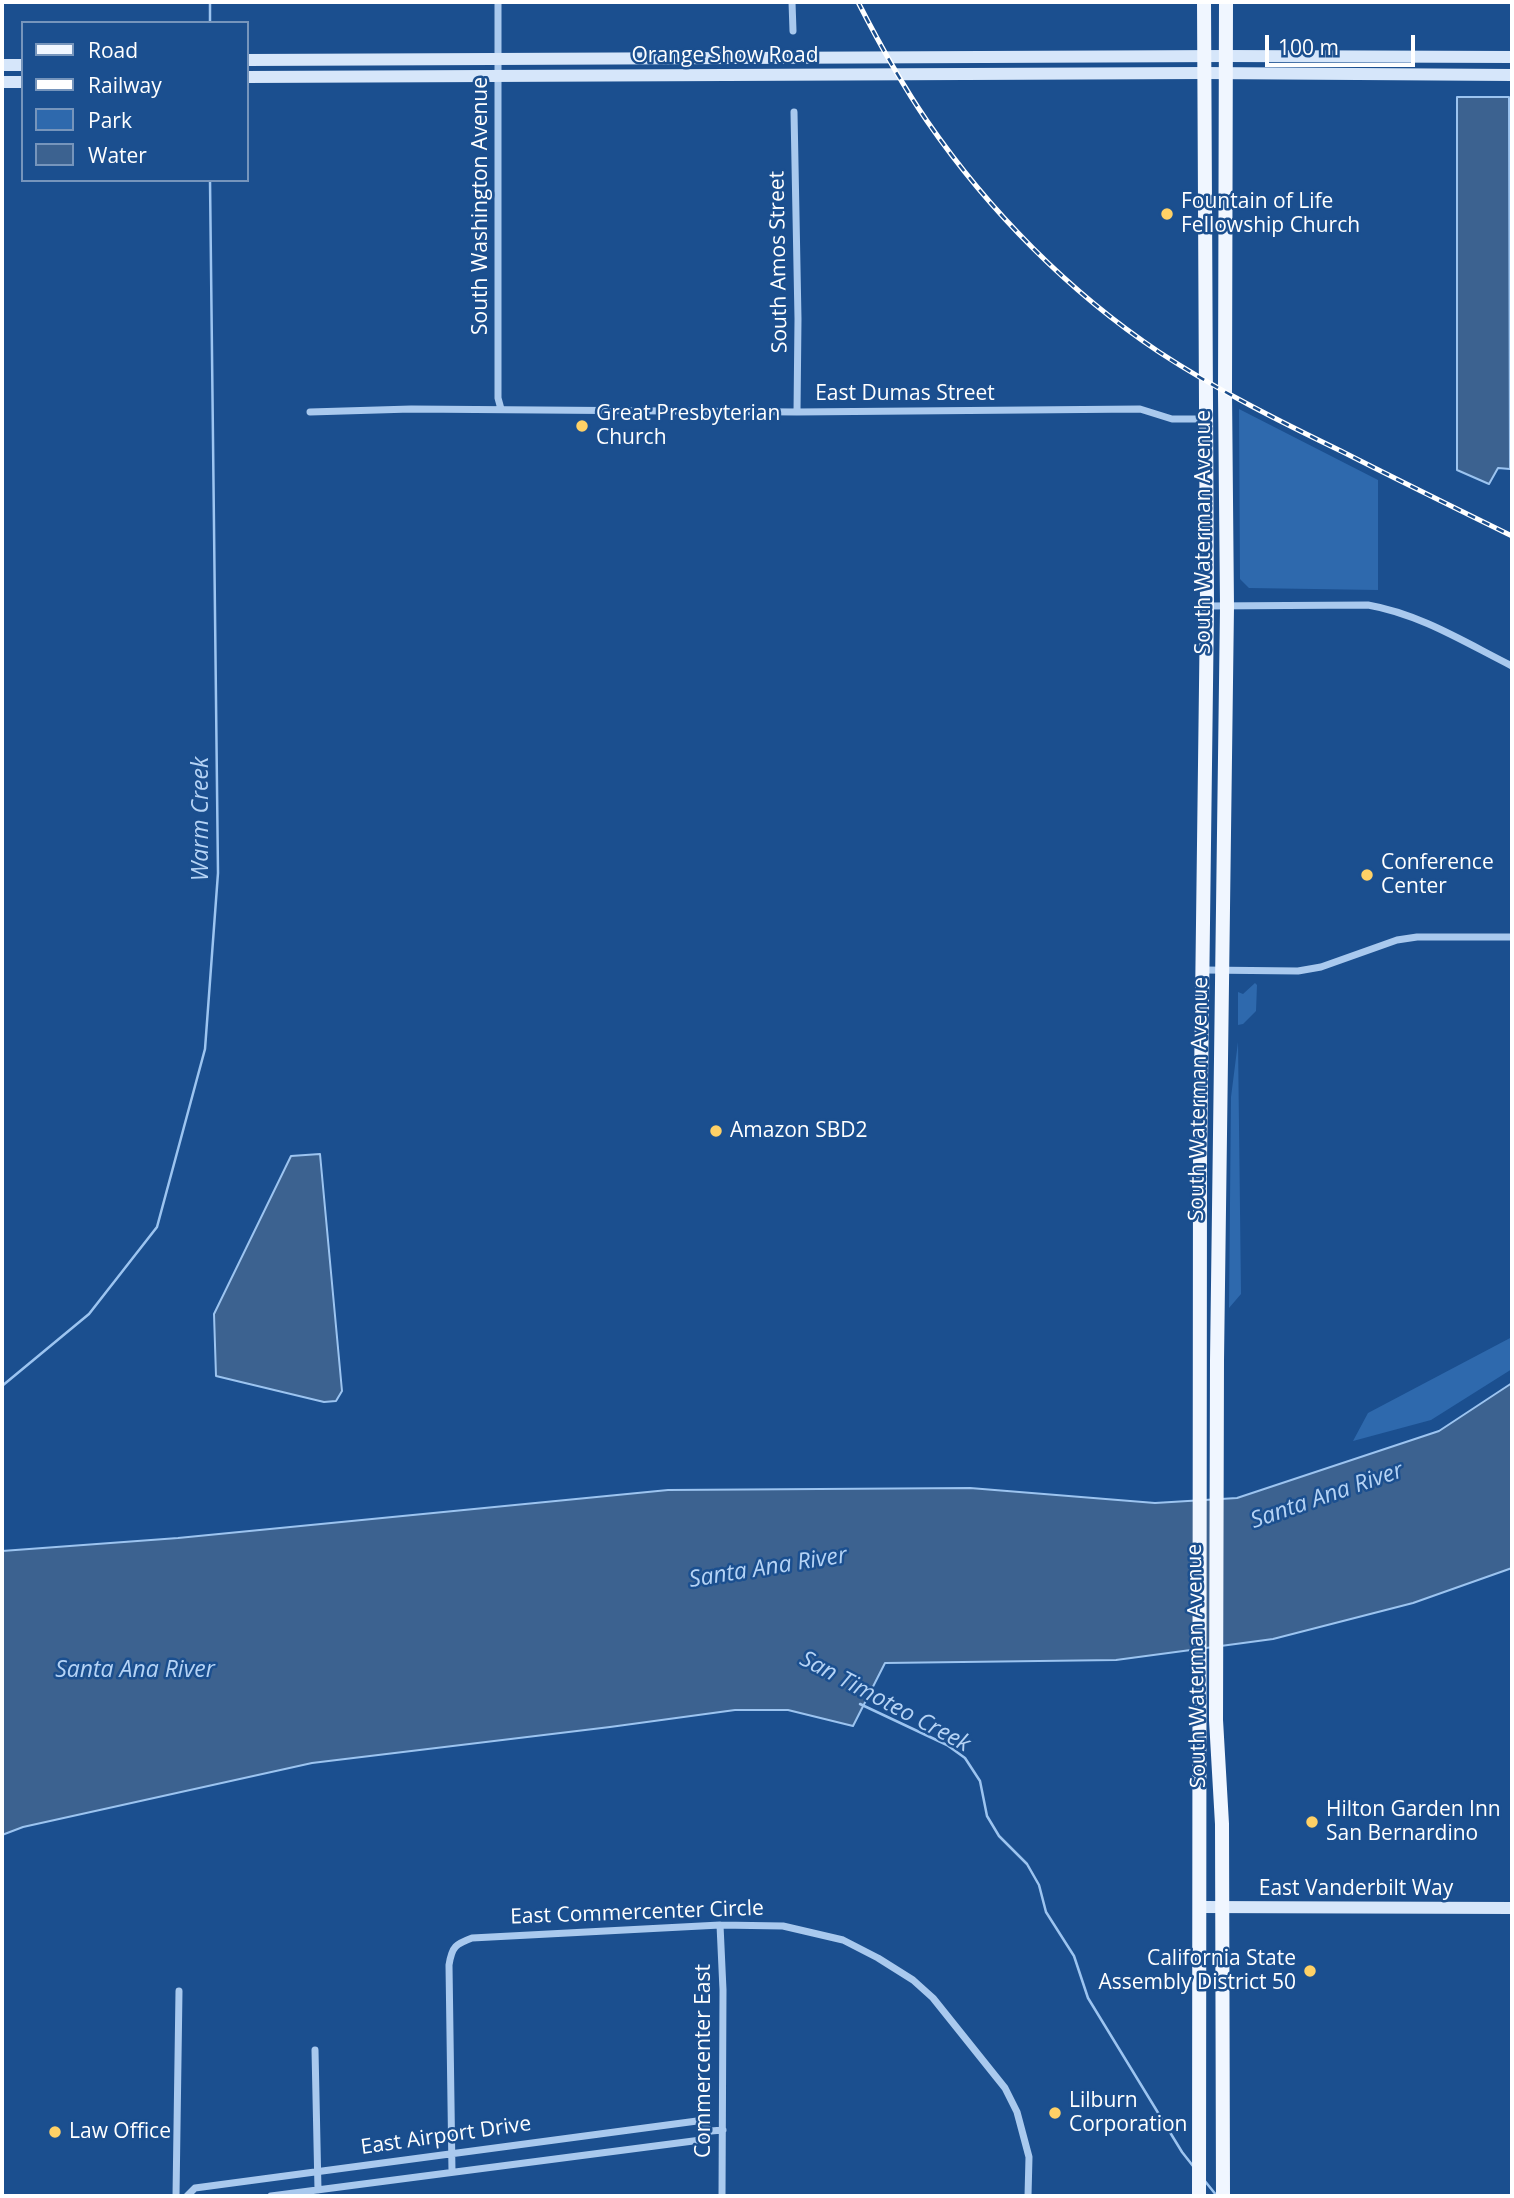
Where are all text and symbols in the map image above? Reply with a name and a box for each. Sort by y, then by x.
legend [21,21,248,182]
scale bar [1269,21,1420,65]
text: 100 m [1278,33,1339,61]
text: Road [88,36,138,64]
street label: Orange Show Road [632,43,818,69]
text: Railway [88,71,162,99]
street label: South Washington Avenue [468,77,494,335]
text: Park [88,106,132,134]
text: Water [88,141,147,169]
street label: South Amos Street [765,171,793,353]
place label: Fountain of Life Fellowship Church [1181,189,1360,239]
marker: Fountain of Life Fellowship Church [1159,206,1175,222]
street label: East Dumas Street [815,381,995,407]
place label: Great Presbyterian Church [596,401,780,451]
street label: South Waterman Avenue [1191,410,1217,654]
marker: Great Presbyterian Church [574,418,590,434]
water label: Warm Creek [187,757,215,881]
place label: Conference Center [1381,850,1494,900]
marker: Conference Center [1359,867,1375,883]
street label: South Waterman Avenue [1184,977,1214,1221]
place label: Amazon SBD2 [730,1118,868,1144]
marker: Amazon SBD2 [708,1123,724,1139]
water label: Santa Ana River [1247,1457,1407,1535]
water label: Santa Ana River [687,1542,849,1594]
street label: South Waterman Avenue [1182,1544,1212,1788]
water label: San Timoteo Creek [795,1645,975,1759]
water label: Santa Ana River [55,1656,215,1684]
place label: Hilton Garden Inn San Bernardino [1326,1797,1501,1847]
marker: Hilton Garden Inn San Bernardino [1304,1814,1320,1830]
street label: East Vanderbilt Way [1259,1876,1453,1902]
street label: East Commercenter Circle [510,1896,764,1930]
place label: California State Assembly District 50 [1098,1946,1296,1996]
marker: California State Assembly District 50 [1302,1963,1318,1979]
street label: Commercenter East [691,1964,717,2158]
place label: Lilburn Corporation [1069,2088,1187,2138]
marker: Lilburn Corporation [1047,2105,1063,2121]
street label: East Airport Drive [359,2112,533,2160]
place label: Law Office [69,2119,171,2145]
marker: Law Office [47,2124,63,2140]

